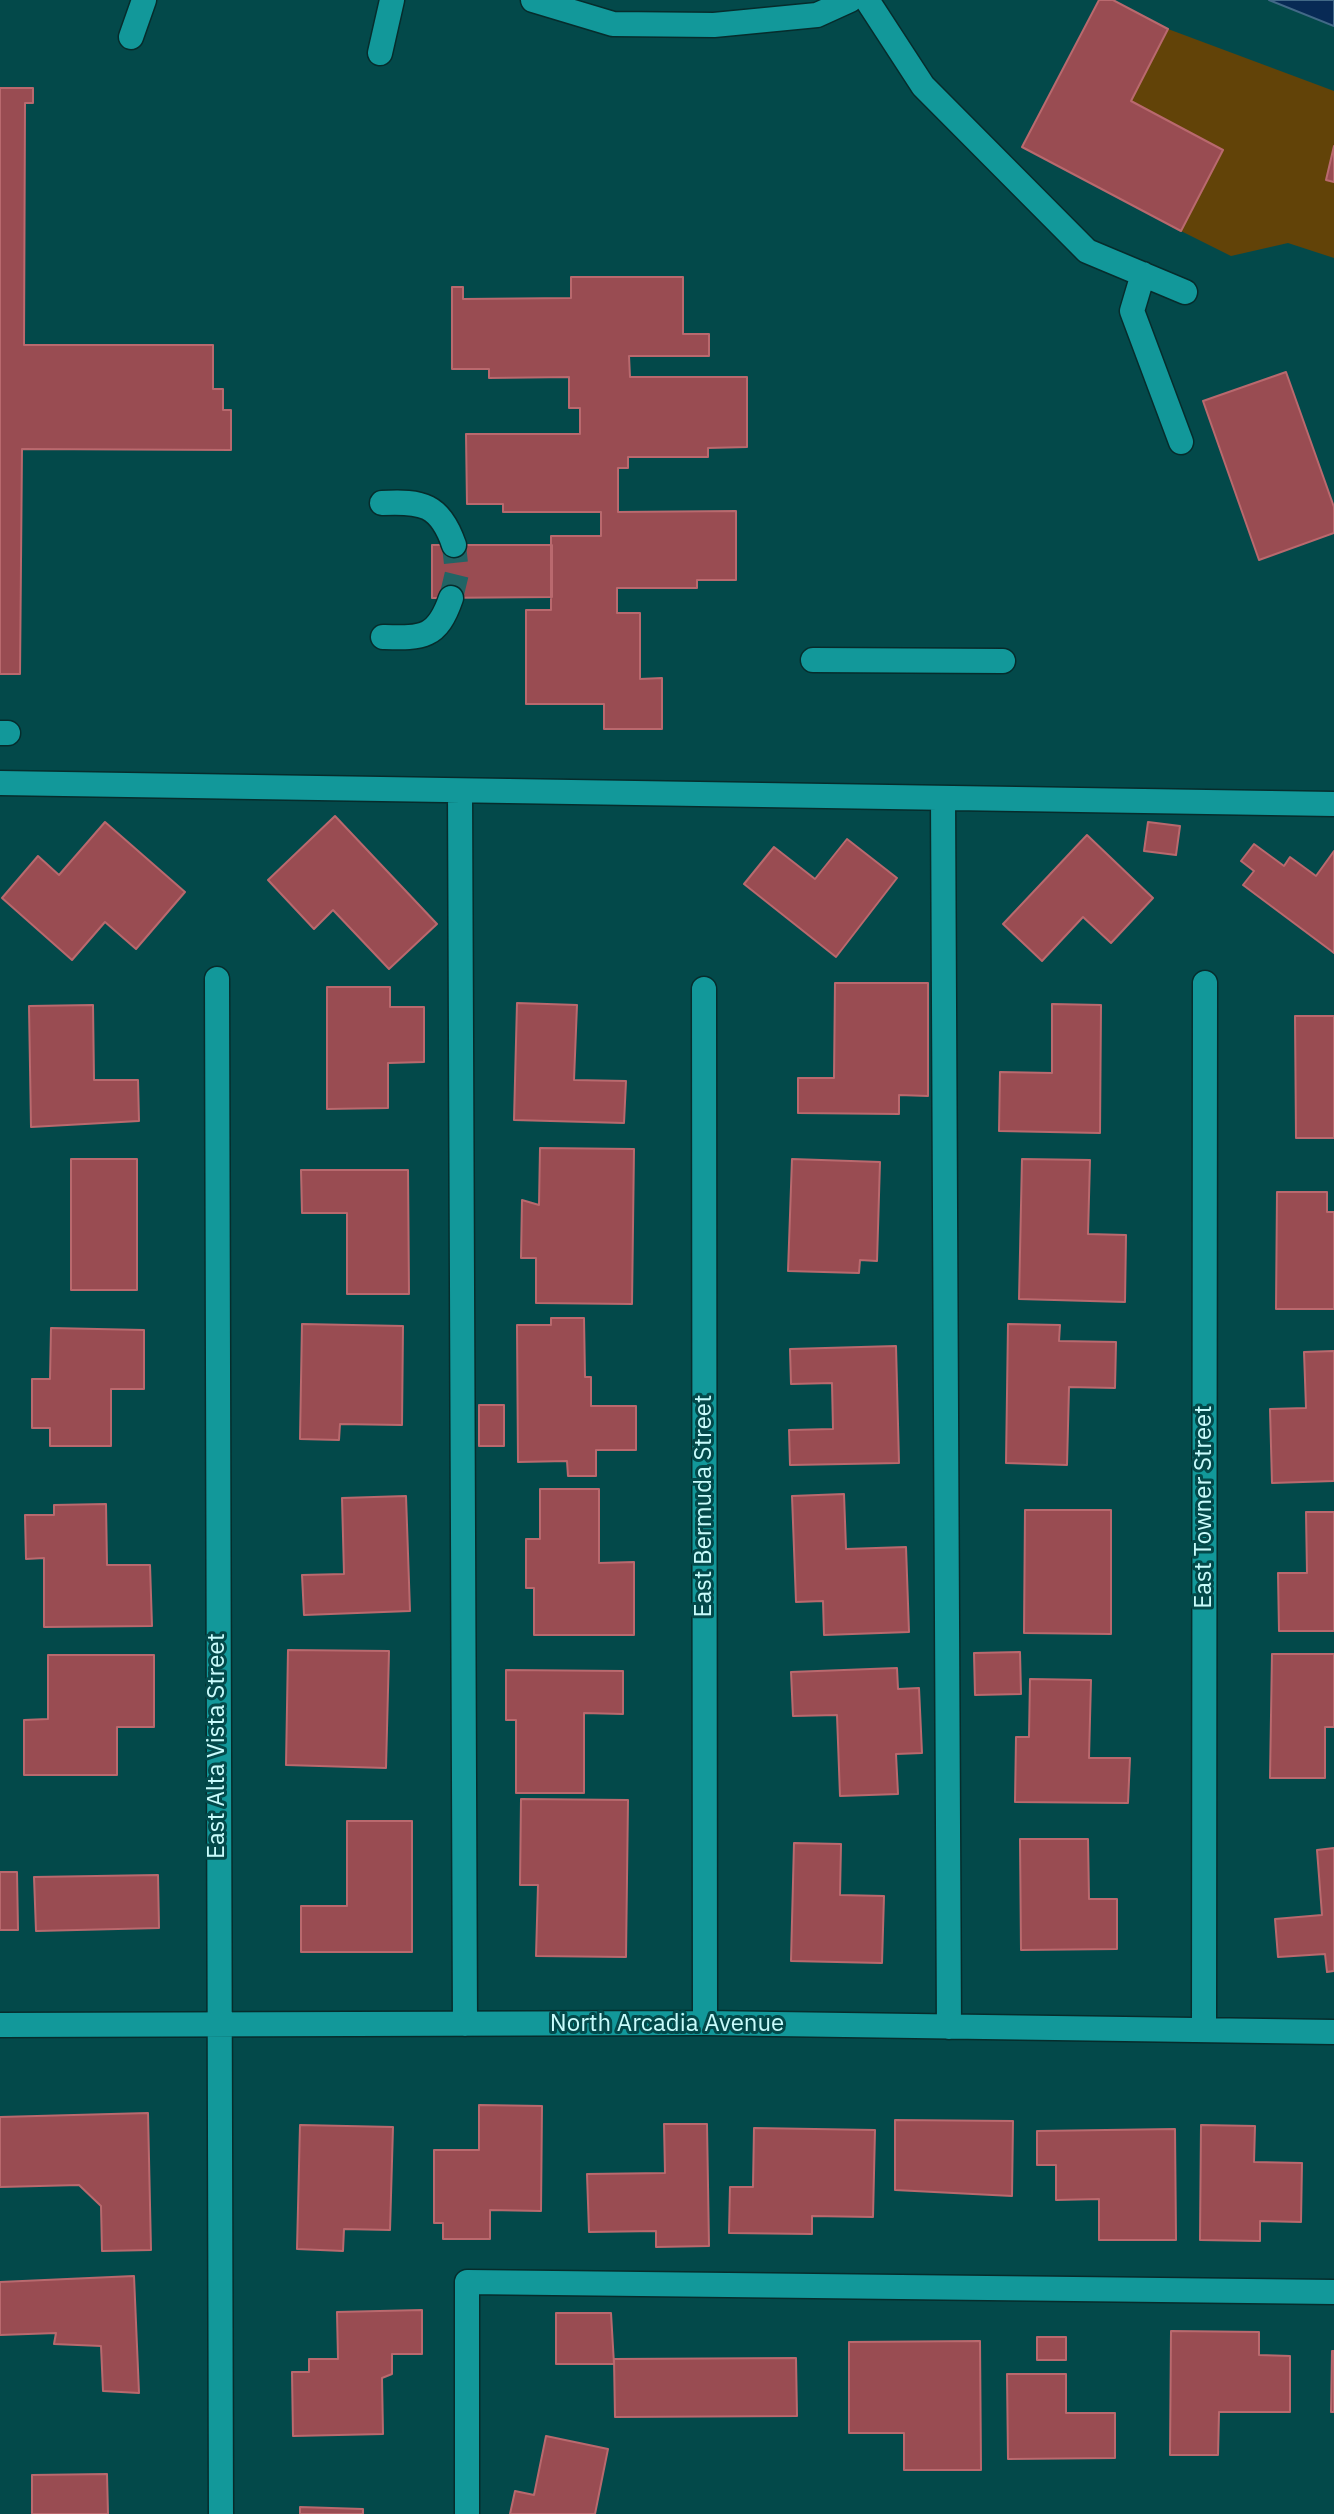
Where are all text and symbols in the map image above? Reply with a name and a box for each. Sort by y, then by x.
street label: East Bermuda Street [690,1395,718,1617]
street label: East Towner Street [1190,1405,1218,1609]
street label: East Alta Vista Street [203,1633,231,1859]
street label: North Arcadia Avenue [550,2010,784,2038]

